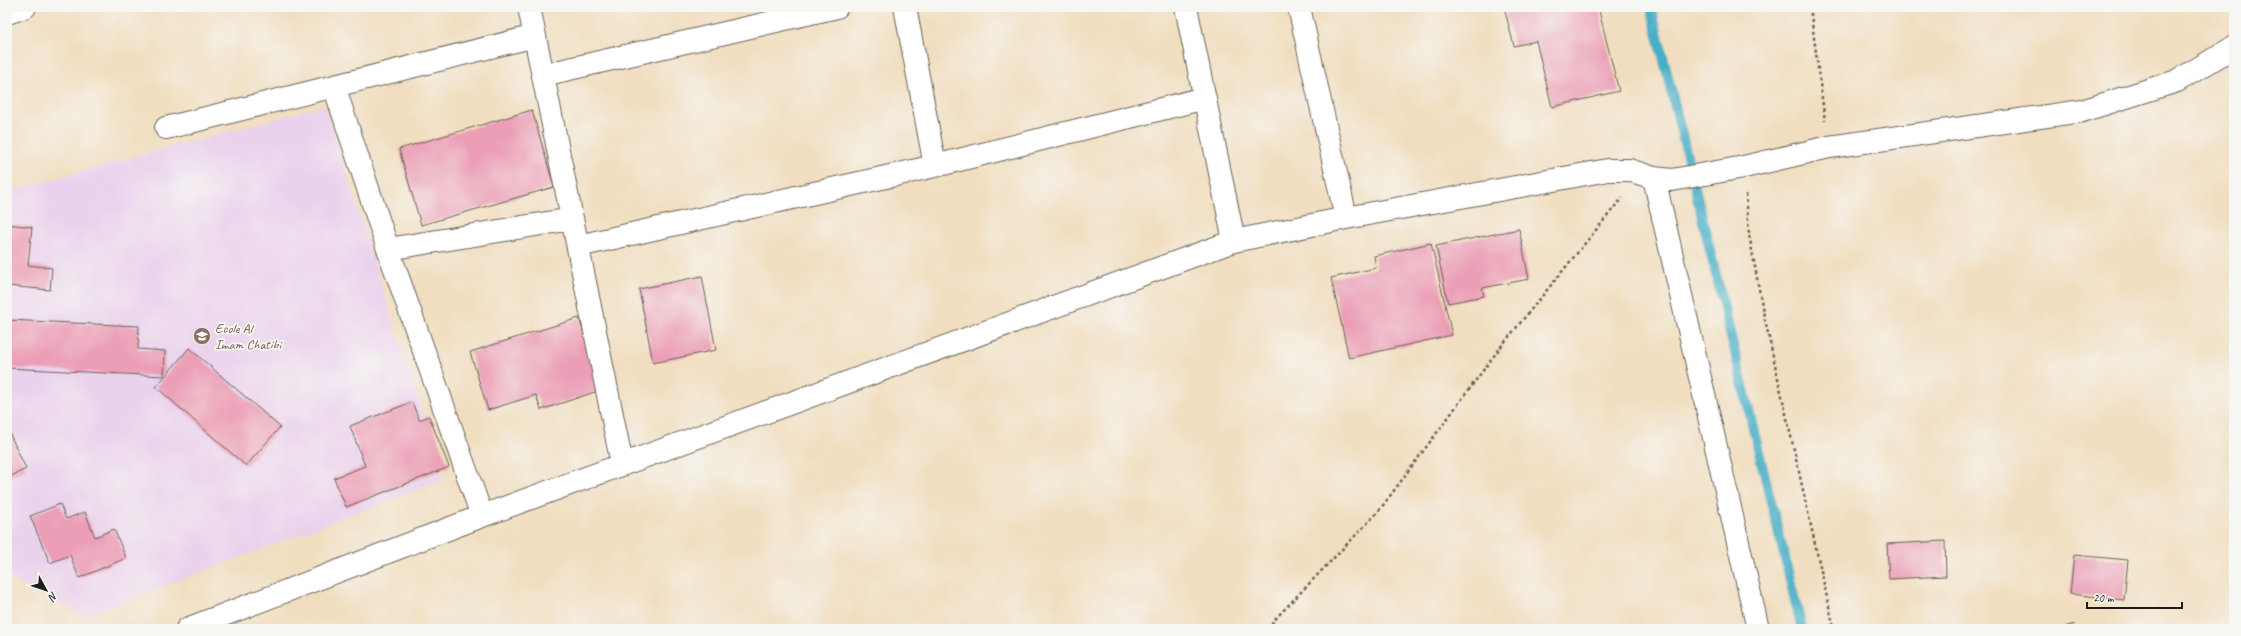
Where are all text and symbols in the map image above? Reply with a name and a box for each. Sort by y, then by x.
place label: Ecole Al Imam Chatibi [215,320,283,353]
school or university icon: Ecole Al Imam Chatibi [192,326,212,346]
north arrow [26,570,66,610]
scale bar [2087,584,2182,610]
text: N [45,589,61,605]
text: 20 m [2093,590,2115,606]

